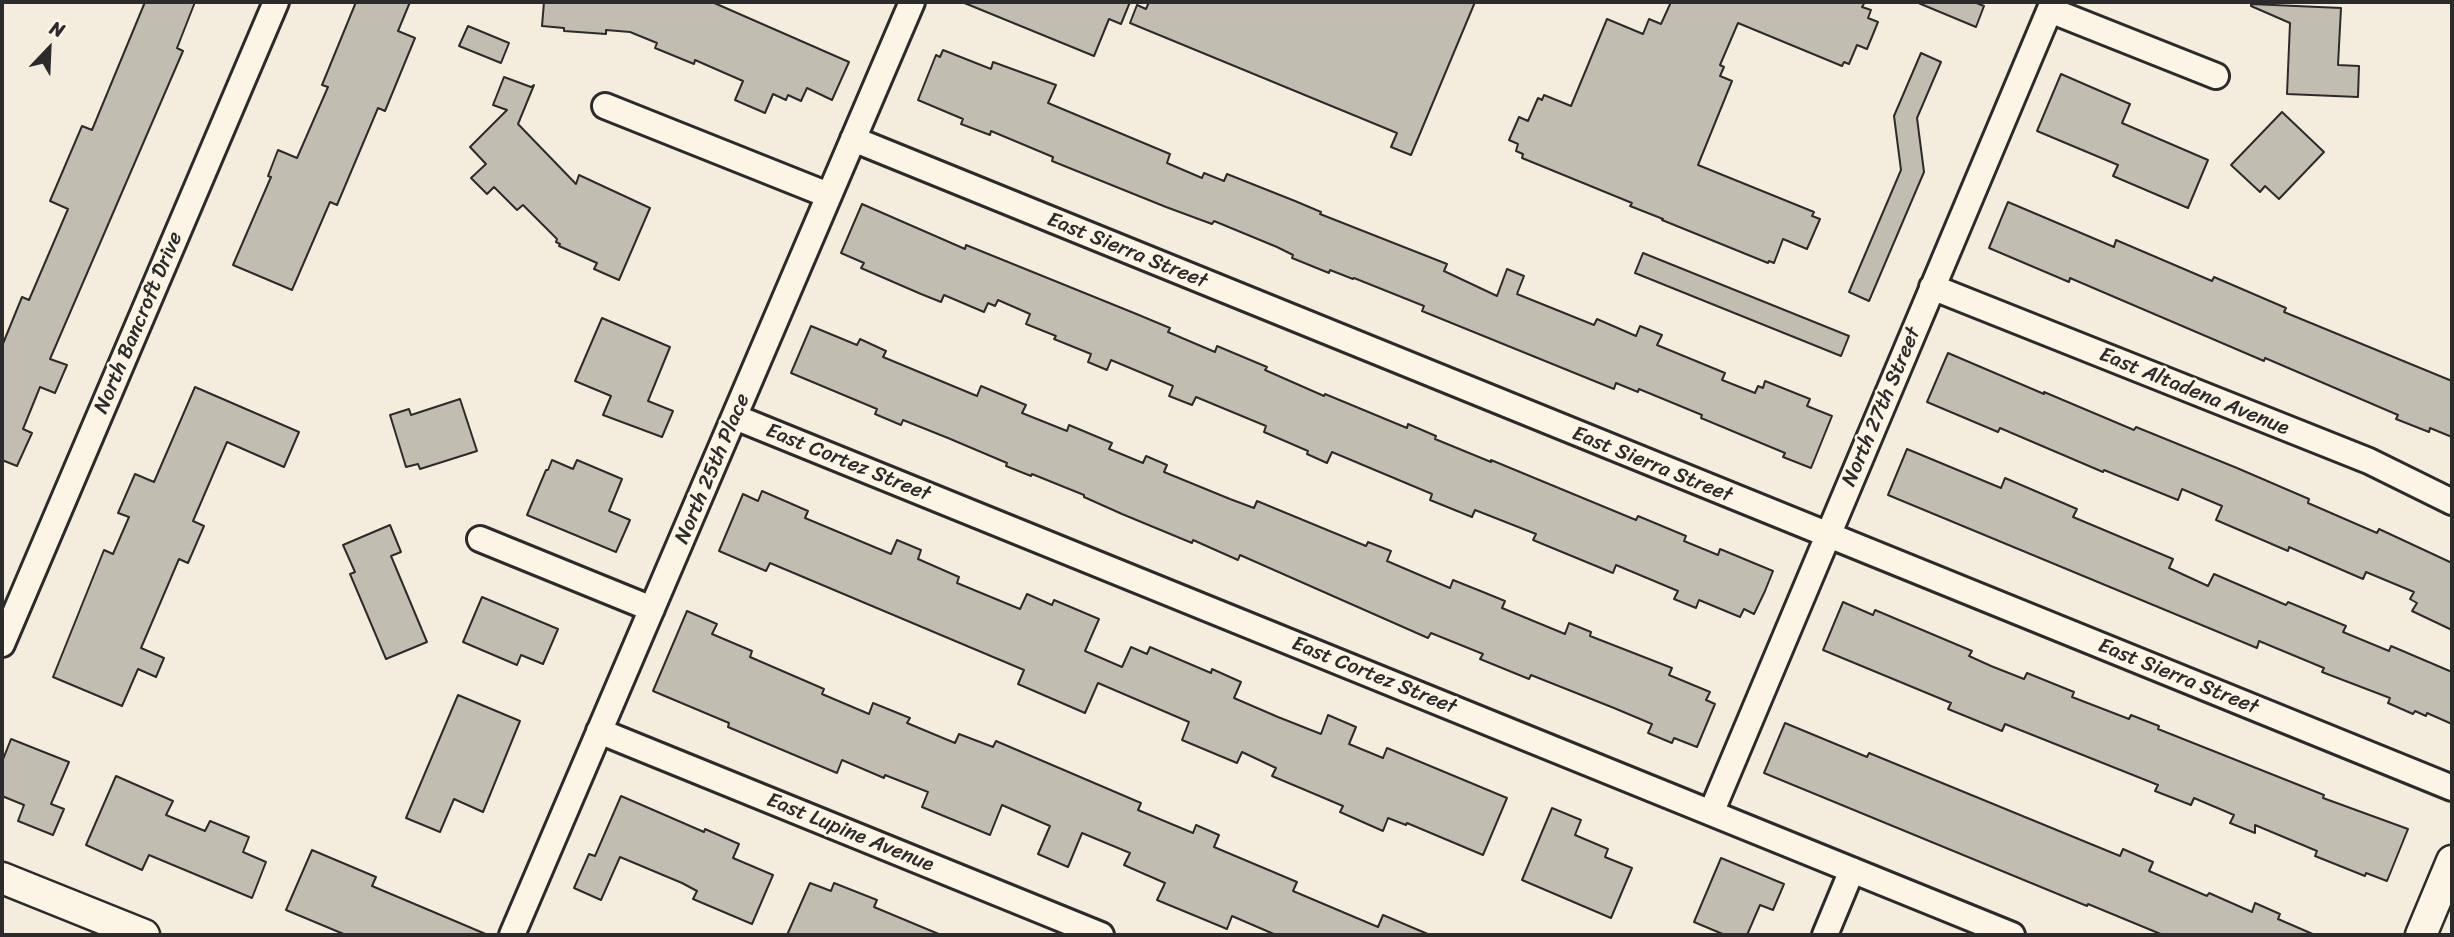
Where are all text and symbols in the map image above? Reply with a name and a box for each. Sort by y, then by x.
text: N [45,11,70,47]
north arrow [14,14,84,84]
street label: East Sierra Street [1043,207,1211,295]
street label: North Bancroft Drive [89,228,189,418]
street label: North 27th Street [1837,324,1927,490]
street label: East Altadena Avenue [2096,342,2292,442]
street label: North 25th Place [670,390,756,548]
street label: East Cortez Street [762,418,934,508]
street label: East Sierra Street [1568,421,1736,509]
street label: East Cortez Street [1288,631,1460,721]
street label: East Sierra Street [2094,633,2262,721]
street label: East Lupine Avenue [763,788,937,878]

